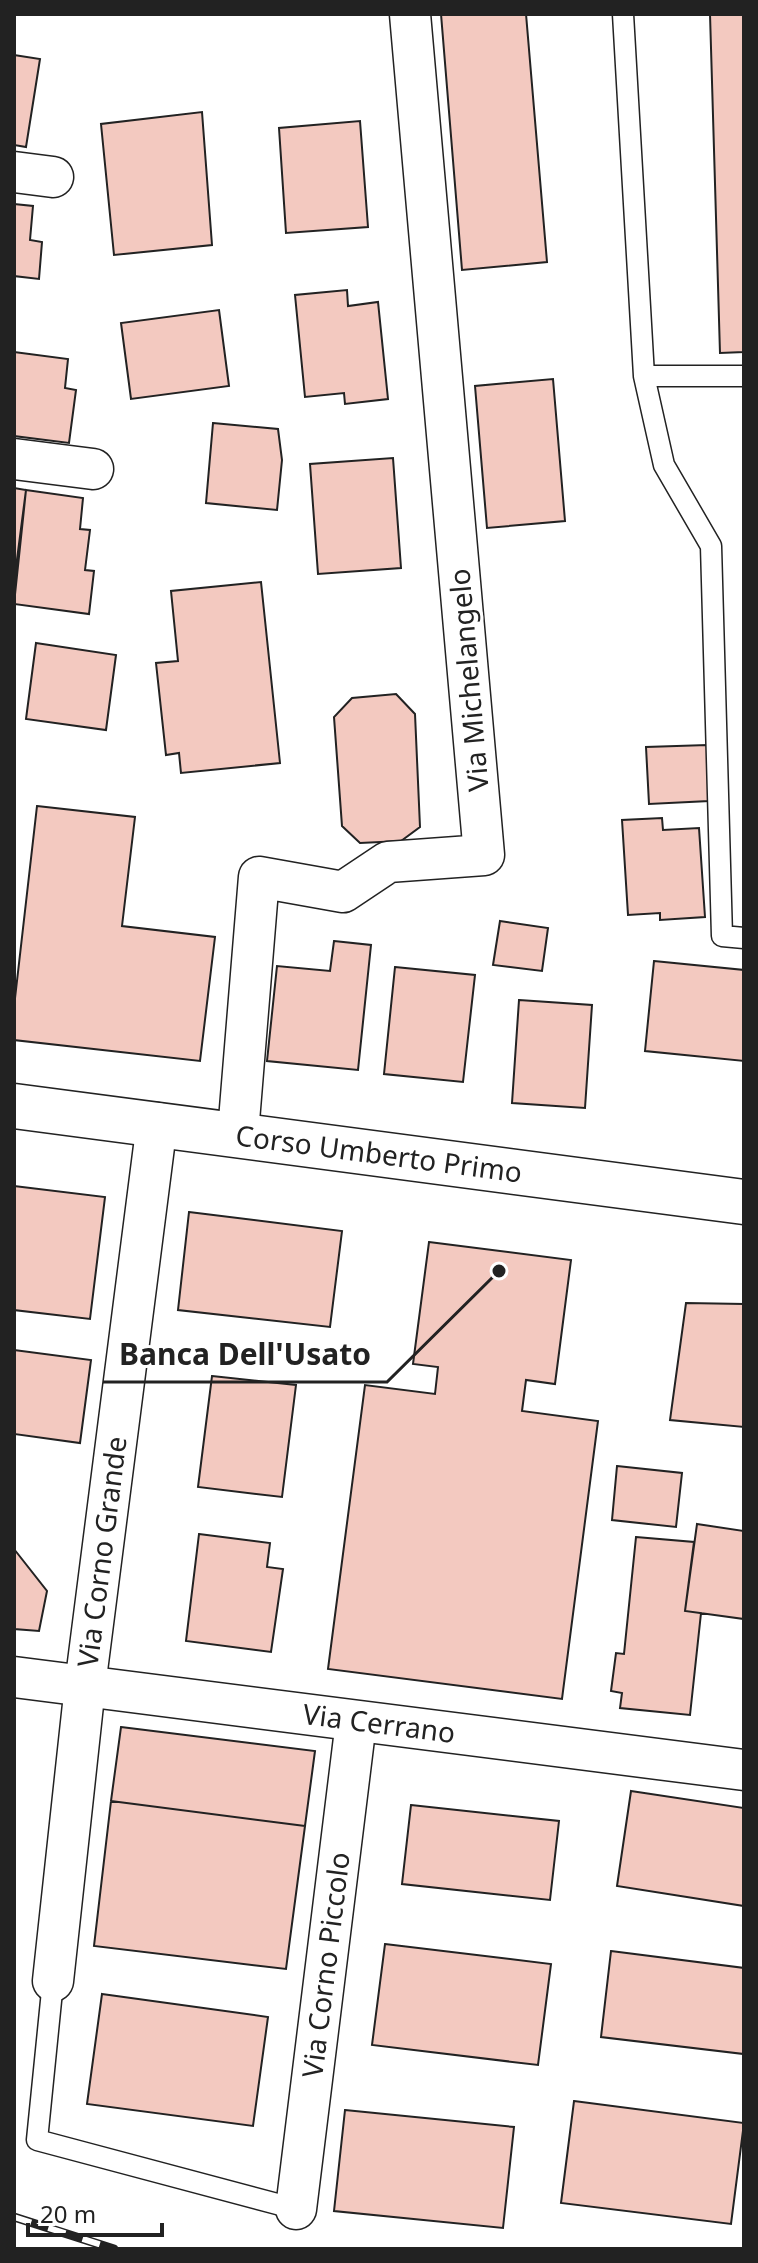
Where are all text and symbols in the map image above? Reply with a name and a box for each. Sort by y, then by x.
street label: Via Michelangelo [439,567,497,793]
street label: Corso Umberto Primo [234,1115,524,1191]
callout: Banca Dell'Usato [103,1328,387,1382]
text: Banca Dell'Usato [119,1333,371,1374]
street label: Via Corno Grande [68,1434,135,1669]
street label: Via Cerrano [301,1694,458,1751]
street label: Via Corno Piccolo [292,1850,358,2080]
scale bar [28,2187,162,2237]
text: 20 m [40,2197,96,2230]

